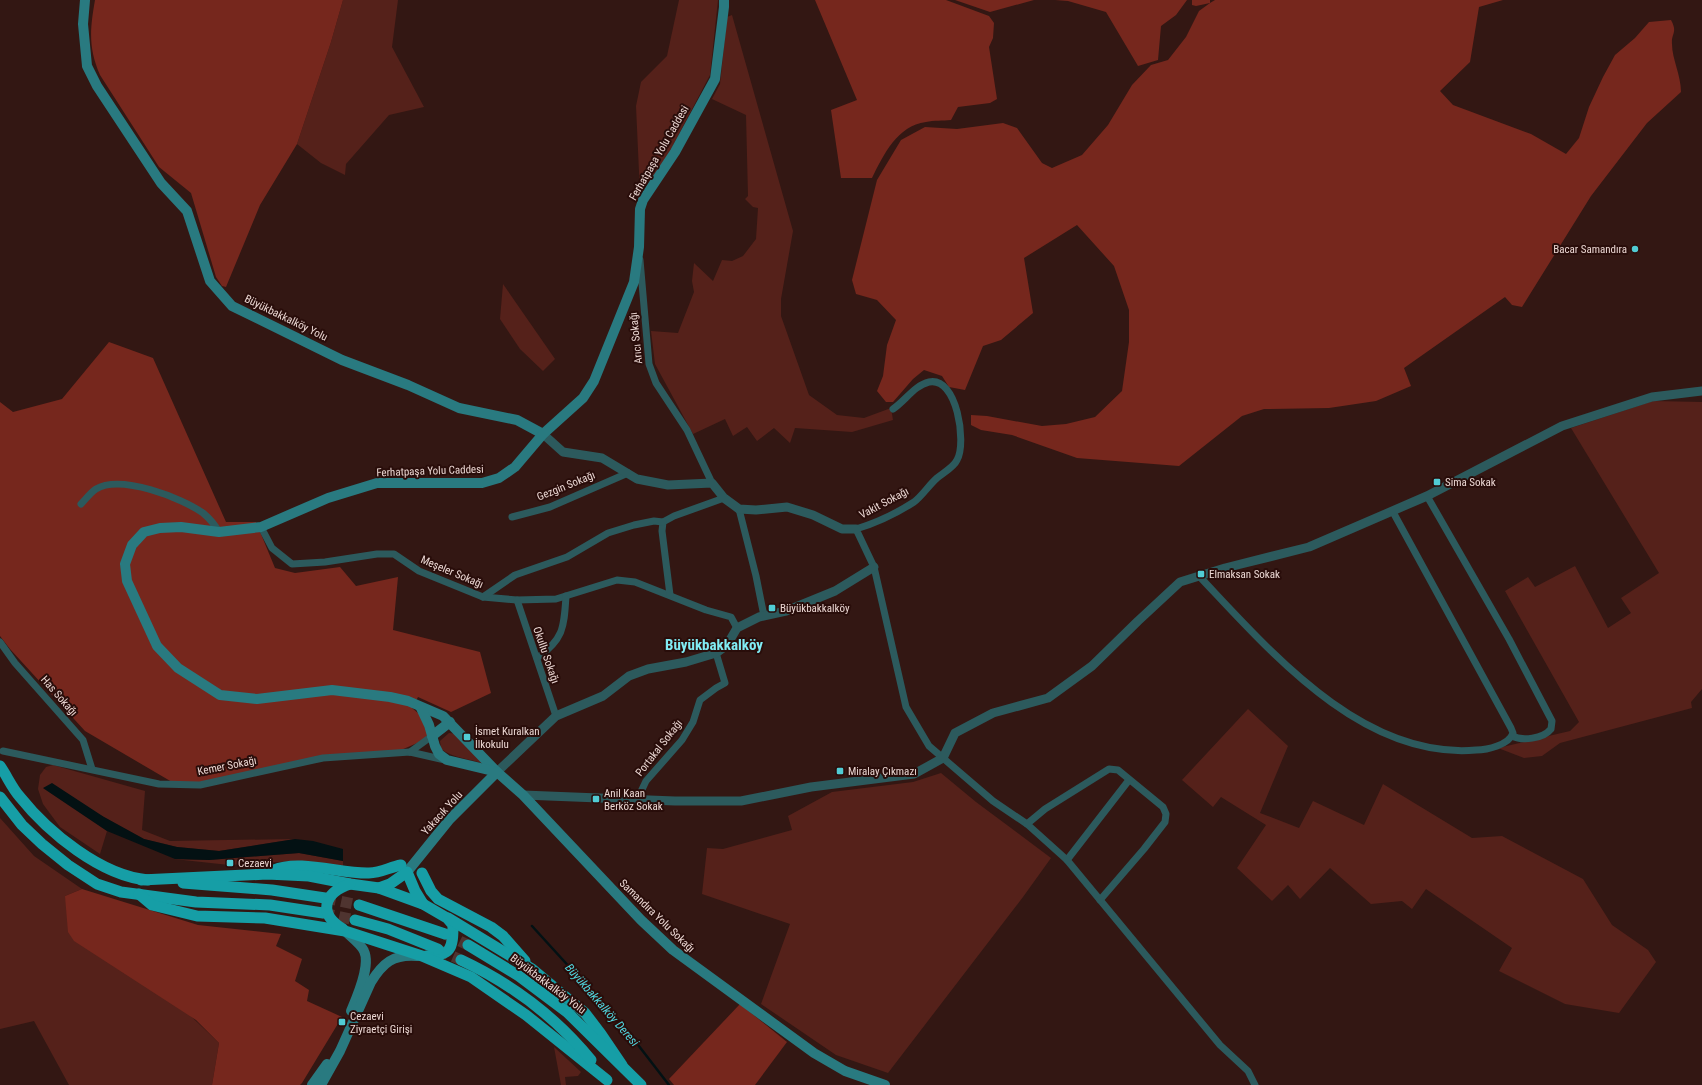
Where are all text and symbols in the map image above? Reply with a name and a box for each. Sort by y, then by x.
street label: Ferhatpaşa Yolu Caddesi [627,103,691,203]
place label: Bacar Samandıra [1553,243,1627,256]
marker: Bacar Samandıra [1630,244,1640,254]
street label: Büyükbakkalköy Yolu [242,292,330,344]
street label: Arıcı Sokağı [627,311,645,365]
street label: Ferhatpaşa Yolu Caddesi [376,463,484,479]
street label: Gezgin Sokağı [535,468,597,504]
place label: Sima Sokak [1445,476,1496,489]
marker: Sima Sokak [1432,477,1442,487]
street label: Vakit Sokağı [857,485,911,521]
street label: Meşeler Sokağı [419,553,485,591]
place label: Elmaksan Sokak [1209,568,1280,581]
marker: Elmaksan Sokak [1196,569,1206,579]
place label: Büyükbakkalköy [780,602,850,615]
marker: Büyükbakkalköy [767,603,777,613]
street label: Okullu Sokağı [530,625,562,685]
district label: Büyükbakkalköy [665,636,763,654]
street label: Has Sokağı [38,673,80,719]
street label: Portakal Sokağı [633,717,685,779]
place label: İsmet Kuralkan İlkokulu [475,725,540,751]
marker: İsmet Kuralkan İlkokulu [462,732,472,742]
street label: Kemer Sokağı [196,754,258,778]
place label: Miralay Çıkmazı [848,765,917,778]
marker: Miralay Çıkmazı [835,766,845,776]
place label: Anil Kaan Berköz Sokak [604,787,663,813]
street label: Yakacık Yolu [419,788,465,838]
marker: Anil Kaan Berköz Sokak [591,794,601,804]
place label: Cezaevi [238,857,272,870]
marker: Cezaevi [225,858,235,868]
street label: Samandıra Yolu Sokağı [617,877,697,955]
street label: Büyükbakkalköy Yolu [508,951,588,1017]
water label: Büyükbakkalköy Deresi [562,961,642,1050]
place label: Cezaevi Ziyraetçi Girişi [350,1010,412,1036]
marker: Cezaevi Ziyraetçi Girişi [337,1017,347,1027]

